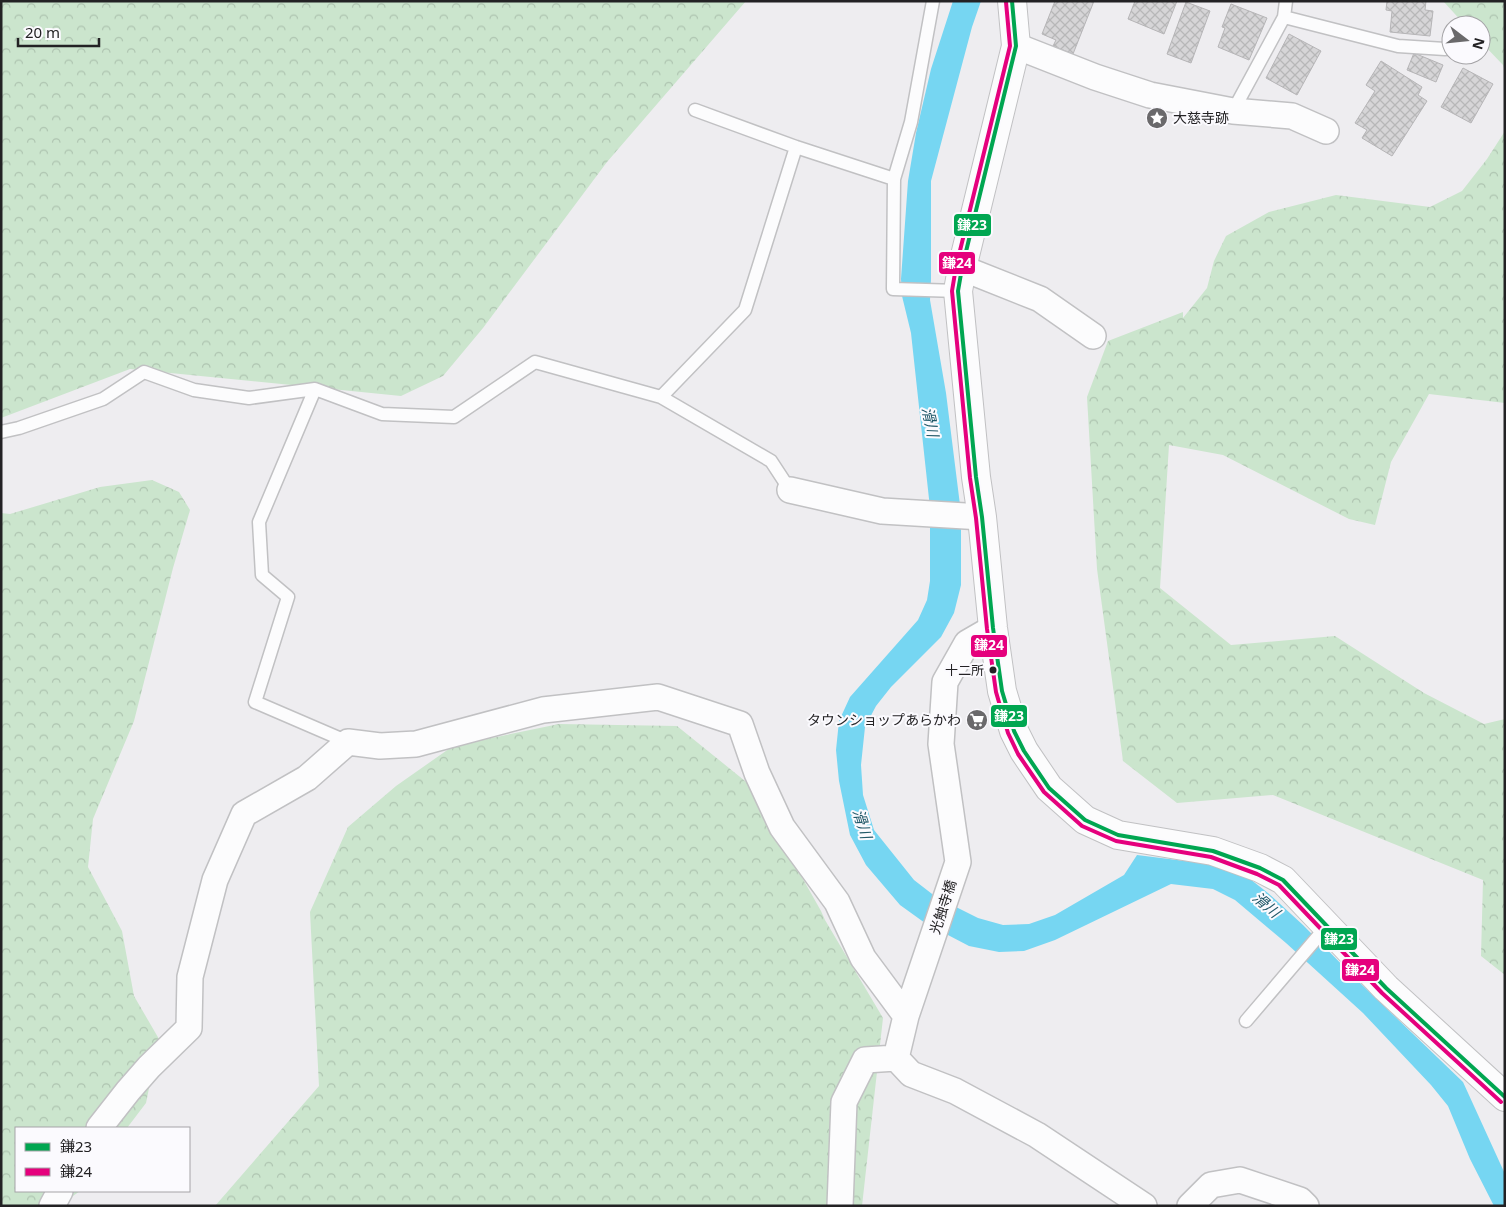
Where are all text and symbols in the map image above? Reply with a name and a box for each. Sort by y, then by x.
scale bar [18,15,99,47]
north arrow [1441,15,1491,65]
text: 20 m [25,22,60,42]
text: N [1468,36,1490,52]
place icon: 大慈寺跡 [1145,106,1169,130]
place label: 大慈寺跡 [1173,108,1229,127]
line badge: 鎌23 [953,213,992,237]
text: 鎌23 [957,215,987,234]
line badge: 鎌24 [938,251,976,275]
text: 鎌24 [942,253,972,272]
water label: 滑川 [918,405,944,440]
line badge: 鎌24 [970,634,1008,658]
text: 鎌24 [974,635,1004,654]
place label: 十二所 [945,661,984,679]
marker: 十二所 [988,665,998,675]
line badge: 鎌23 [990,704,1028,728]
text: 鎌23 [994,706,1024,725]
supermarket icon: タウンショップあらかわ [965,708,989,732]
place label: タウンショップあらかわ [807,710,961,729]
water label: 滑川 [849,806,877,843]
street label: 光触寺橋 [925,877,960,936]
water label: 滑川 [1249,887,1286,923]
line badge: 鎌23 [1320,927,1358,951]
text: 鎌23 [1324,929,1354,948]
line badge: 鎌24 [1341,958,1380,982]
text: 鎌24 [1345,960,1375,979]
legend [15,1127,190,1192]
text: 鎌23 [60,1136,92,1156]
text: 鎌24 [60,1161,93,1181]

